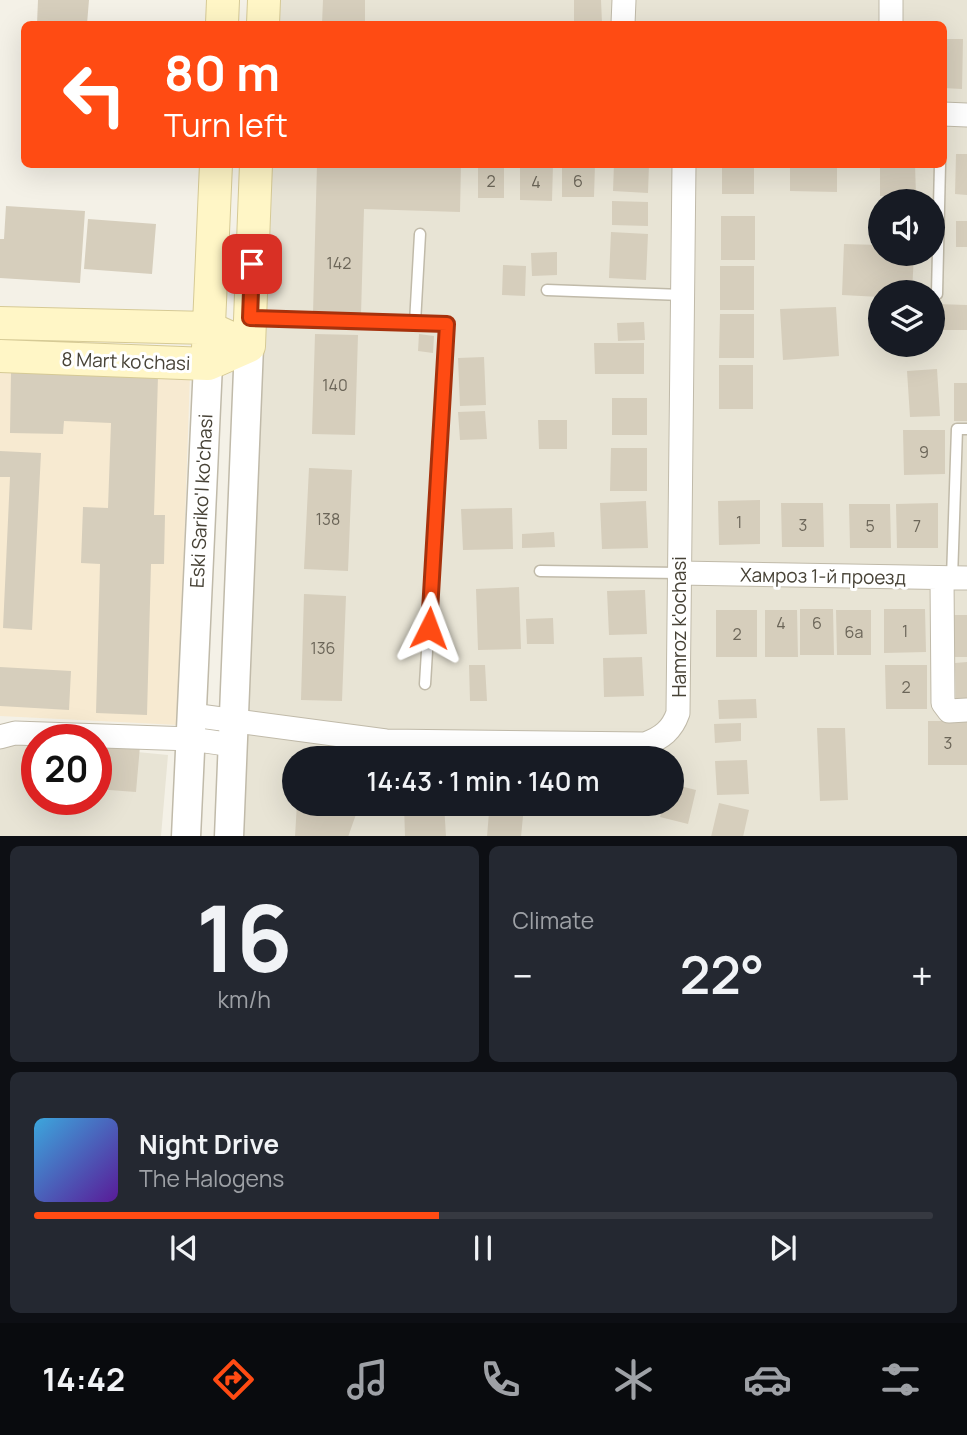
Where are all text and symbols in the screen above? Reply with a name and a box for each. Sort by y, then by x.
text: 80 m [164,39,280,106]
icon: left [49,49,140,140]
text: Turn left [164,103,288,147]
house number: 2 [486,170,496,192]
house number: 6 [573,170,583,192]
house number: 4 [531,171,541,193]
map controls [868,189,945,357]
button: sound [868,189,945,266]
pin [222,234,282,294]
icon: arrive [233,245,271,283]
house number: 142 [327,252,351,274]
button: layers [868,280,945,357]
street label: 8 Mart ko'chasi [61,346,191,376]
house number: 140 [322,374,348,396]
street label: Eski Sariko'l ko'chasi [183,413,219,589]
house number: 9 [919,441,929,463]
house number: 138 [316,508,340,530]
house number: 1 [736,511,742,533]
house number: 3 [799,514,807,536]
house number: 5 [865,515,875,537]
house number: 7 [913,515,921,537]
street label: Hamroz k'ochasi [666,556,692,698]
street label: Хамроз 1-й проезд [740,562,906,590]
position arrow [392,591,466,665]
house number: 4 [776,612,786,634]
house number: 6 [812,612,822,634]
house number: 1 [902,620,908,642]
house number: 6a [845,621,863,643]
house number: 2 [732,623,742,645]
house number: 136 [310,637,336,659]
house number: 2 [901,676,911,698]
speed limit sign: 20 [21,724,112,815]
house number: 3 [944,732,952,754]
text: 14:43 · 1 min · 140 m [366,763,600,799]
text: 16 [196,875,292,999]
text: Climate [513,904,594,936]
text: 22° [680,939,764,1010]
text: − [513,949,533,1001]
text: + [911,949,933,1001]
text: km/h [218,983,271,1015]
text: Night Drive [139,1126,279,1162]
text: The Halogens [139,1162,284,1194]
icon: previous [165,1229,203,1267]
icon: pause [464,1229,502,1267]
icon: next [764,1229,802,1267]
icon: directions [209,1355,258,1404]
icon: music [343,1355,392,1404]
icon: phone [476,1355,525,1404]
icon: climate [609,1355,658,1404]
icon: car [743,1355,792,1404]
icon: filters [876,1355,925,1404]
text: 14:42 [42,1357,125,1401]

